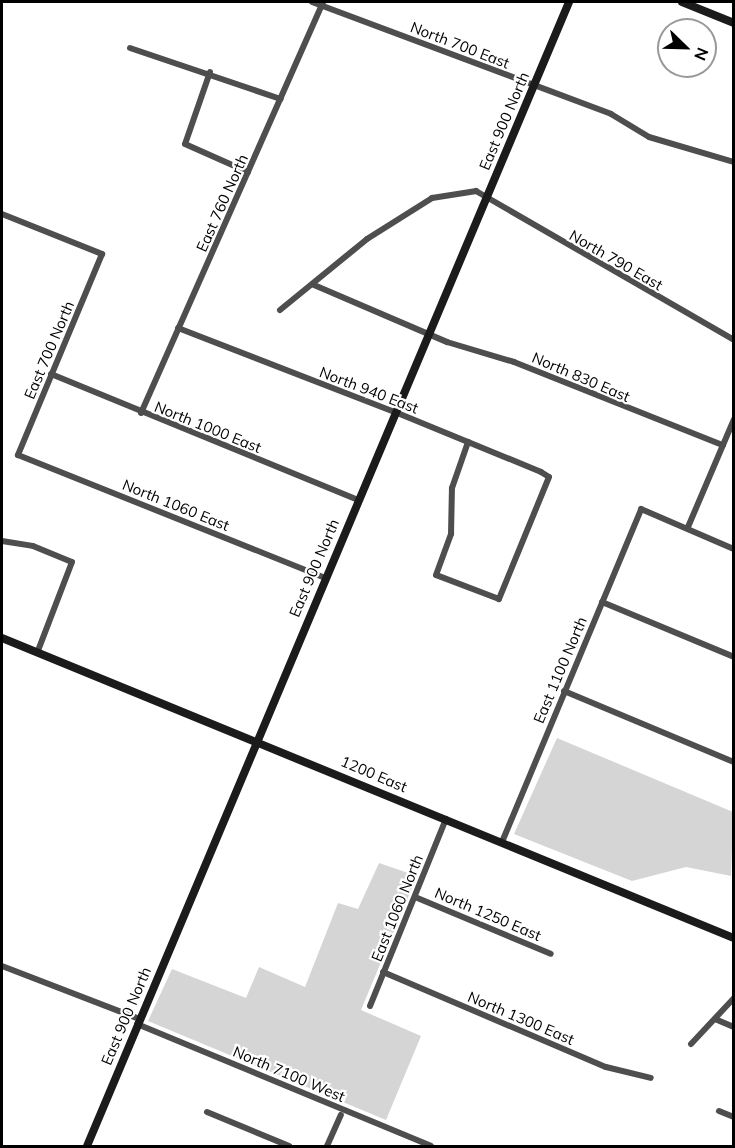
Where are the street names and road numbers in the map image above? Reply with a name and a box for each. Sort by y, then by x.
street label: North 700 East [408,18,512,72]
street label: East 900 North [475,69,533,173]
street label: East 760 North [192,151,252,255]
street label: North 790 East [566,226,666,294]
street label: East 700 North [20,298,78,402]
street label: North 830 East [529,348,633,406]
street label: North 940 East [317,363,421,417]
street label: North 1000 East [152,397,264,457]
street label: North 1060 East [120,475,232,535]
street label: East 900 North [285,516,343,620]
street label: East 1100 North [529,614,591,726]
street label: 1200 East [338,752,410,796]
street label: East 1060 North [367,852,427,964]
street label: North 1250 East [432,883,544,945]
street label: East 900 North [97,964,155,1068]
street label: North 1300 East [465,987,577,1049]
street label: North 7100 West [230,1042,348,1106]

